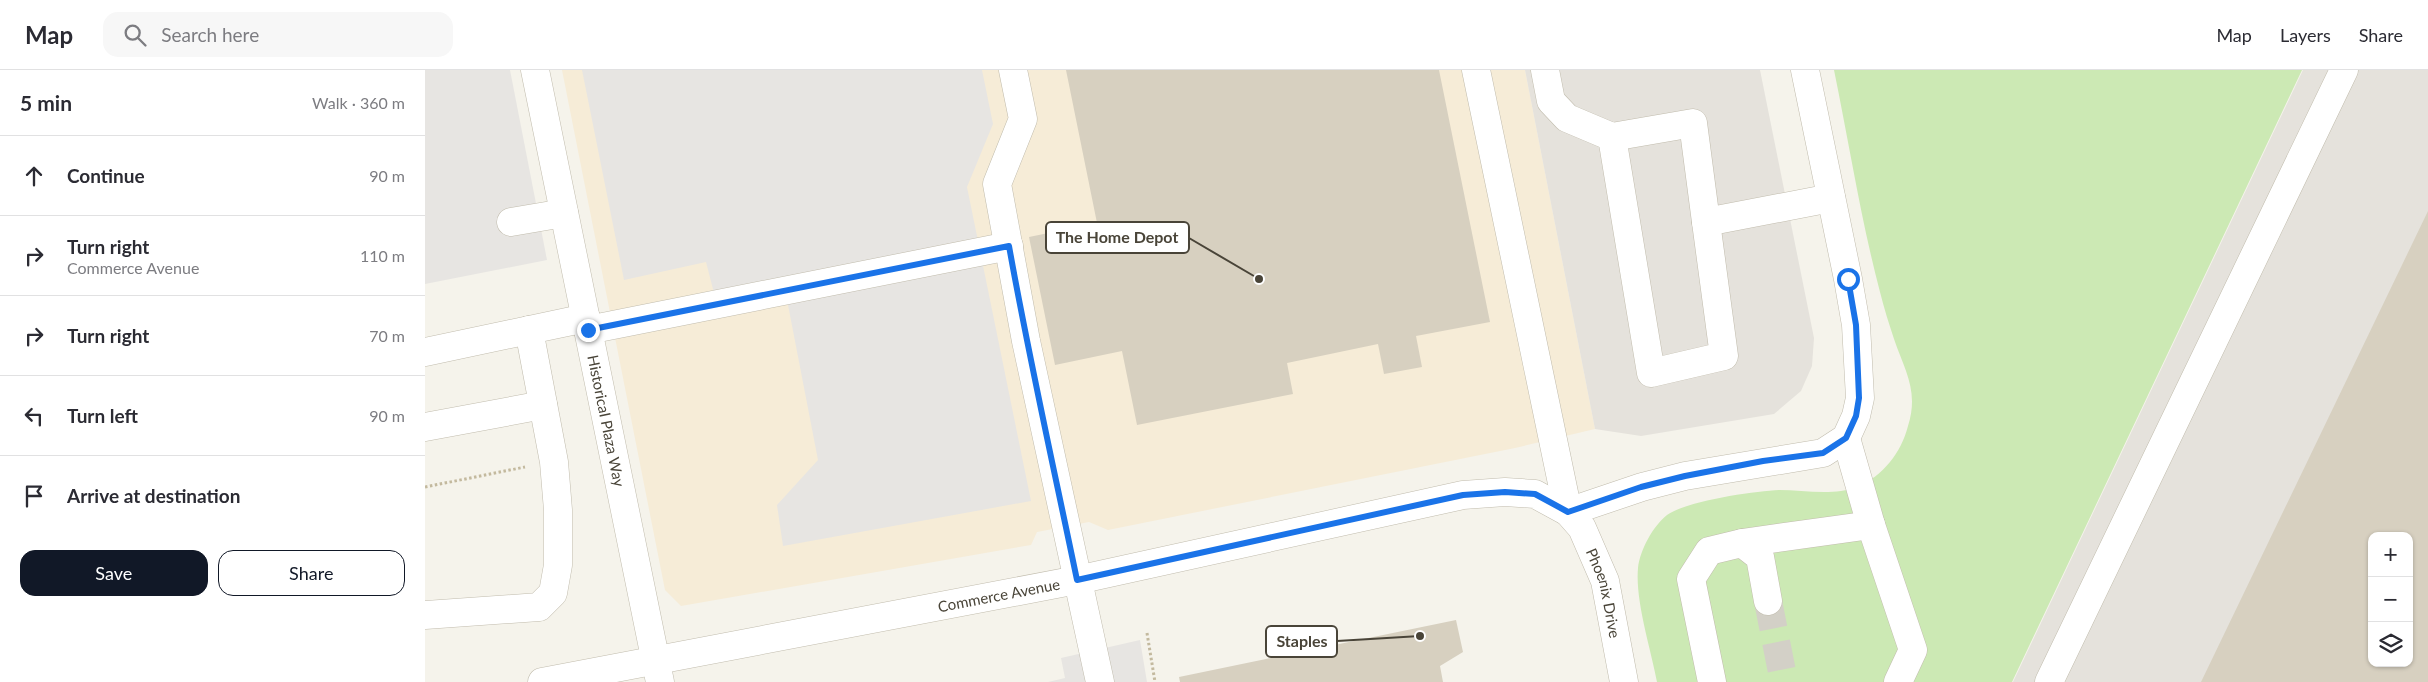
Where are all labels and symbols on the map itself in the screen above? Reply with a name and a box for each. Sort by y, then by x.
callout: The Home Depot [1046,222,1189,253]
text: The Home Depot [1056,227,1178,246]
route start [1837,268,1860,291]
route end [577,319,600,342]
street label: Historical Plaza Way [584,353,629,488]
street label: Phoenix Drive [1583,545,1625,639]
street label: Commerce Avenue [936,574,1062,615]
callout: Staples [1266,626,1337,657]
text: Staples [1276,631,1328,650]

